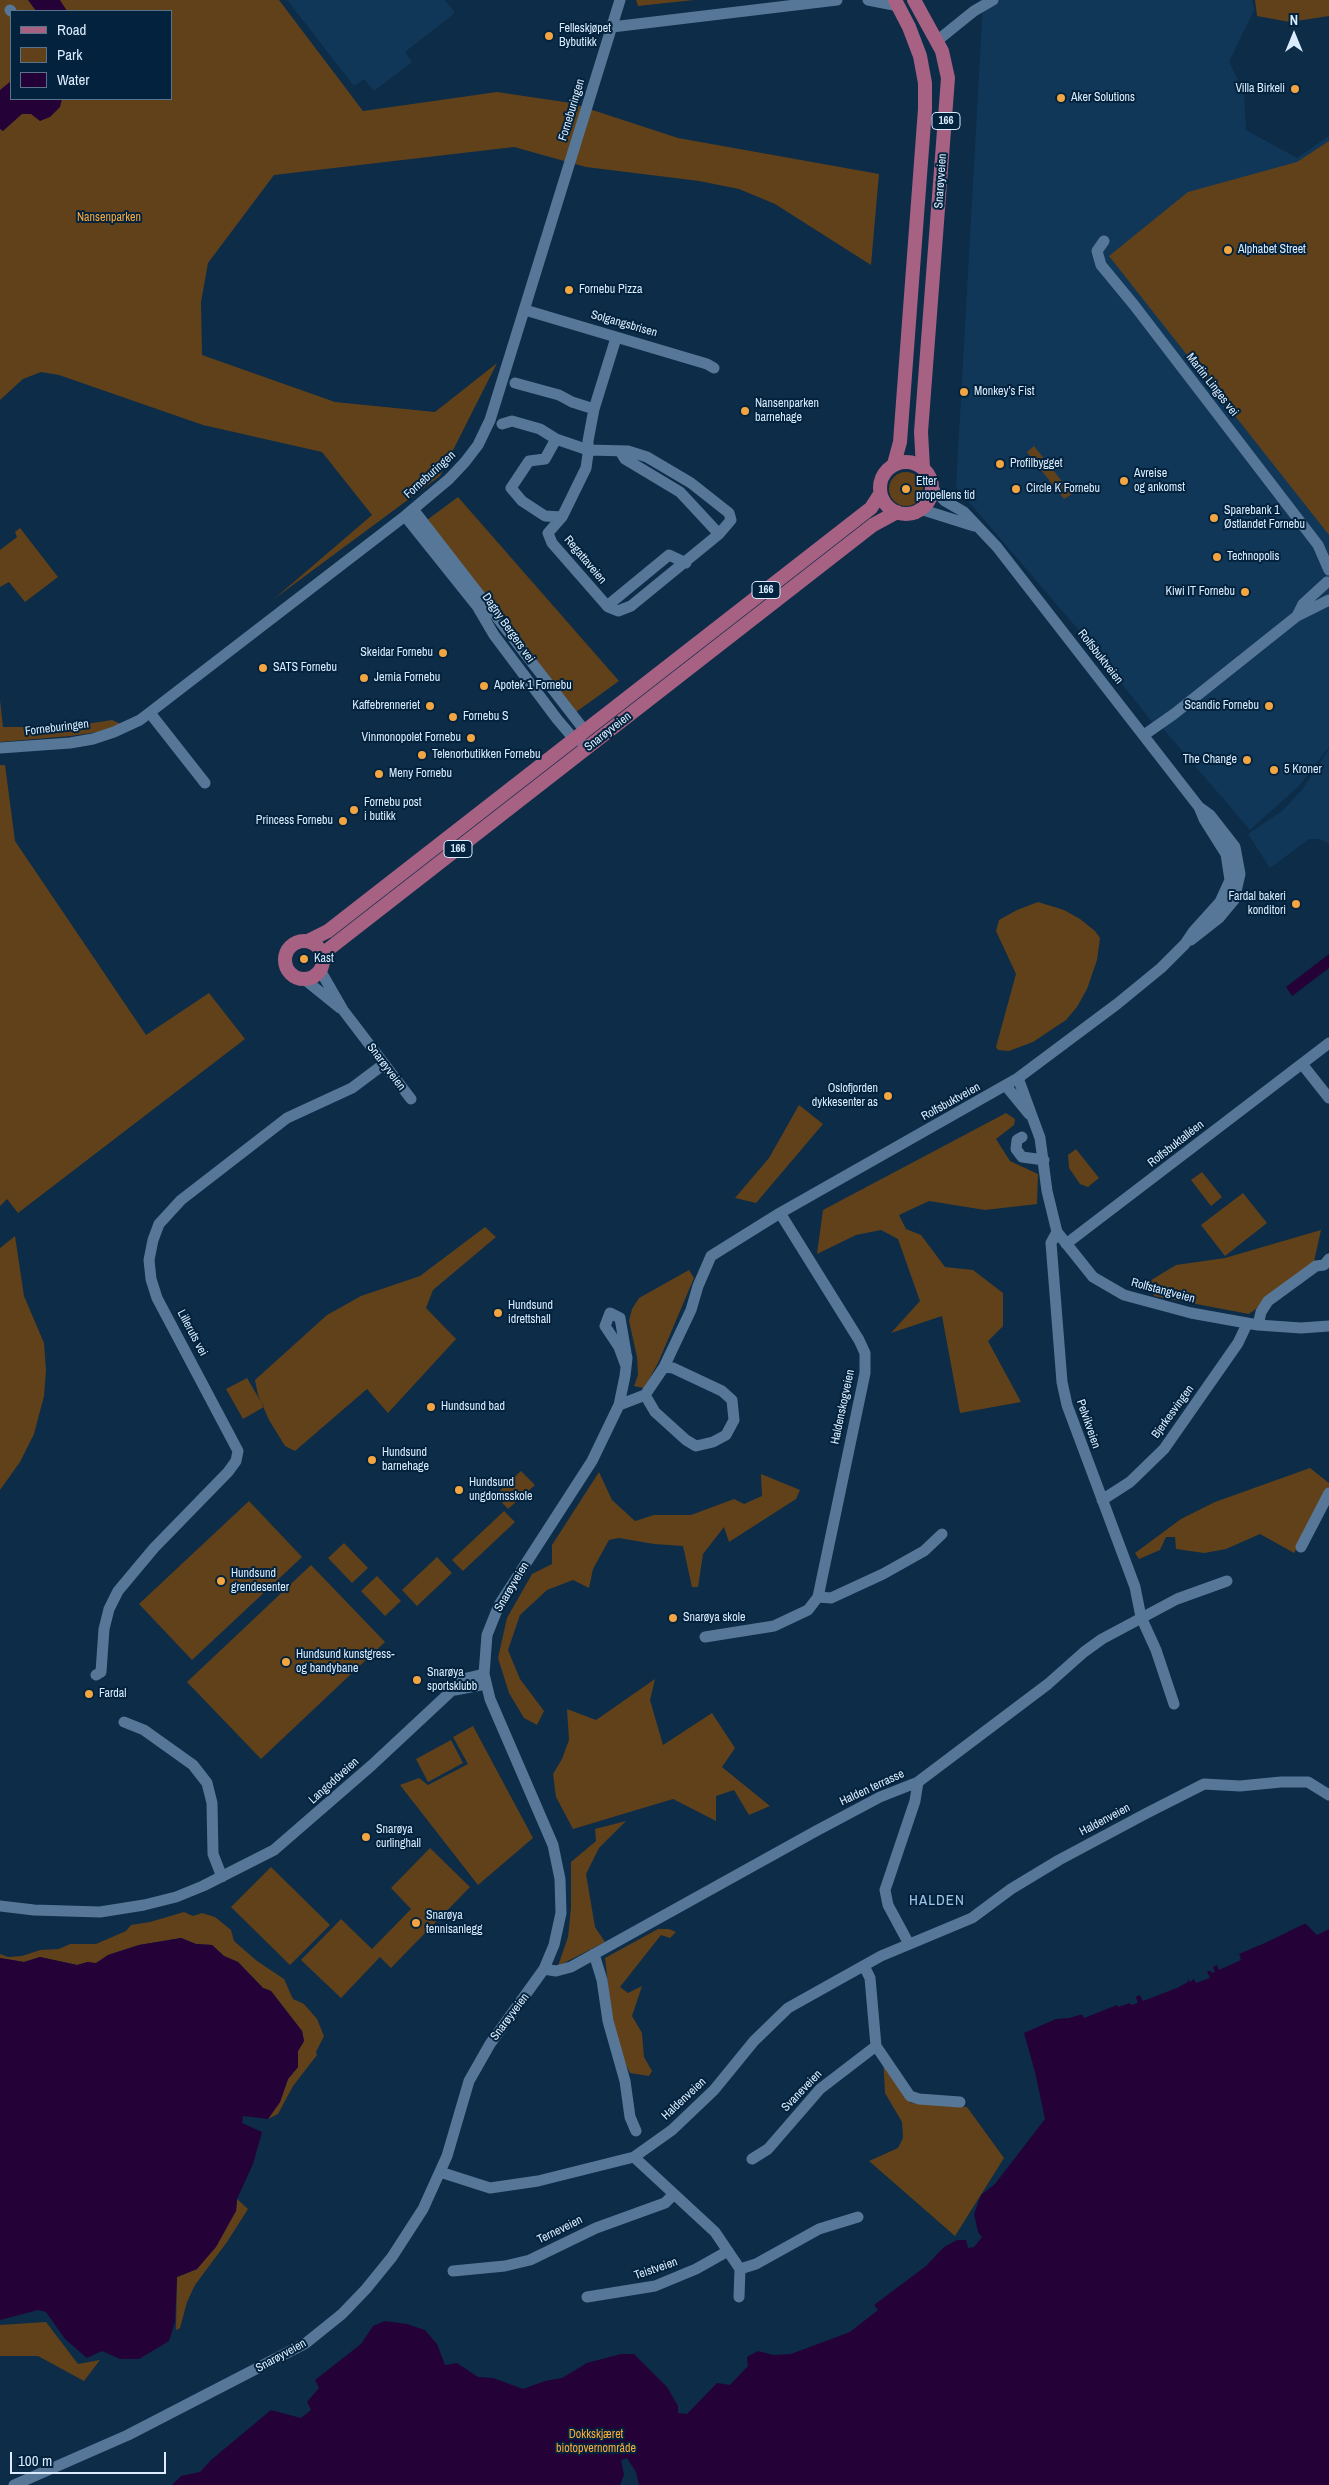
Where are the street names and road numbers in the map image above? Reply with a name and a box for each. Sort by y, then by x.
street label: Forneburingen [556,77,588,143]
road number: 166 [932,112,960,130]
street label: Snarøyveien [932,153,950,209]
street label: Solgangsbrisen [589,308,659,340]
street label: Martin Linges vei [1183,351,1241,419]
street label: Forneburingen [401,448,459,502]
street label: Regattaveien [561,533,609,587]
road number: 166 [752,582,780,598]
street label: Dagny Bergers vei [479,590,537,666]
street label: Rolfsbuktveien [1074,627,1126,687]
street label: Snarøyveien [582,709,634,755]
street label: Forneburingen [24,717,90,739]
road number: 166 [444,841,472,858]
street label: Snarøyveien [364,1041,408,1093]
street label: Rolfsbuktveien [919,1080,983,1124]
street label: Rolfsbuktalléen [1145,1118,1207,1170]
street label: Rolfstangveien [1129,1276,1197,1306]
street label: Lilleruts vei [174,1307,210,1359]
street label: Haldenskogveien [828,1368,858,1446]
street label: Bjerkesvingen [1149,1383,1197,1441]
street label: Pelvikveien [1073,1398,1103,1450]
street label: Snarøyveien [492,1560,532,1614]
street label: Langoddveien [306,1755,362,1807]
street label: Halden terrasse [837,1767,907,1809]
street label: Haldenveien [1077,1801,1133,1839]
street label: Snarøyveien [488,1991,532,2043]
street label: Svaneveien [779,2067,825,2115]
street label: Haldenveien [659,2075,709,2123]
street label: Terneveien [535,2213,585,2247]
street label: Teistveien [632,2255,680,2283]
street label: Snarøyveien [253,2336,309,2376]

